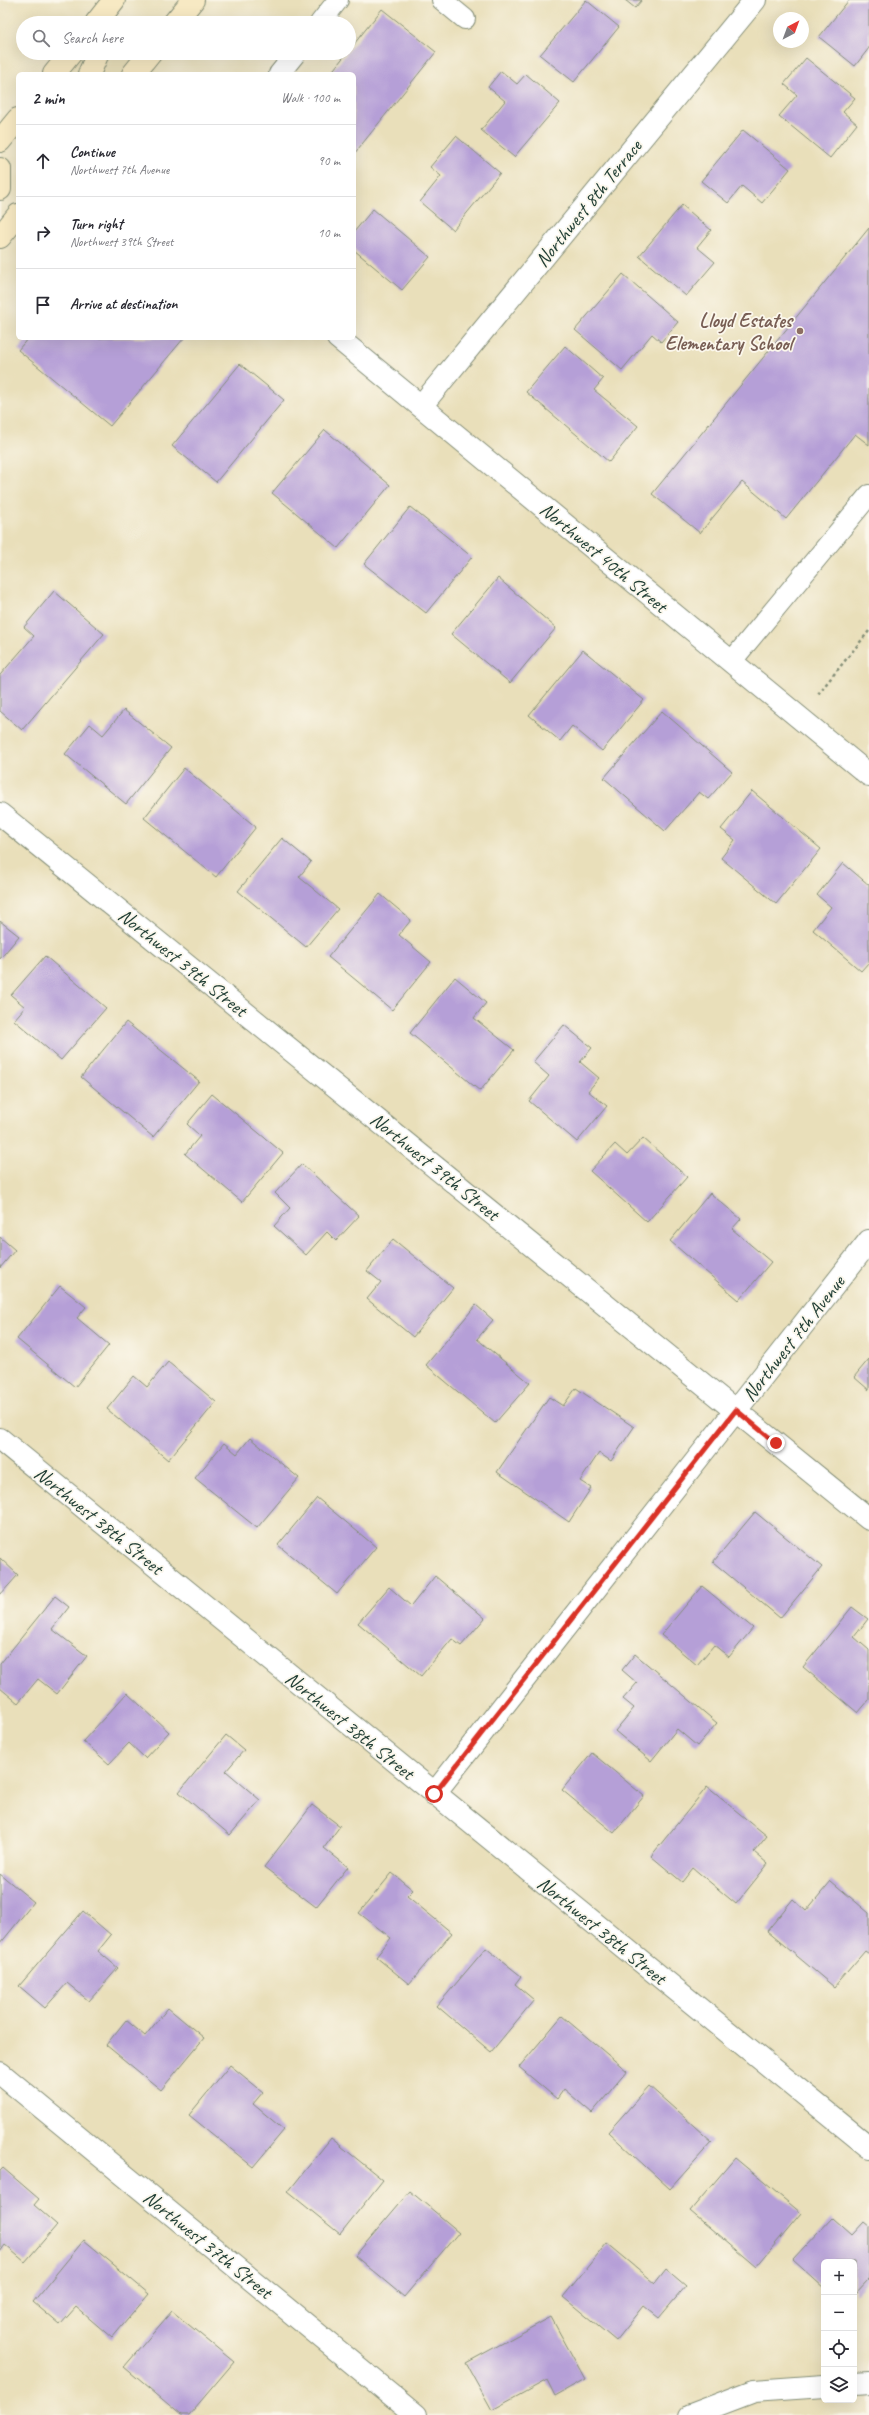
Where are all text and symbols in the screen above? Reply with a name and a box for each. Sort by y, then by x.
north arrow [773,12,809,48]
search box [16,16,356,60]
icon: search [30,27,52,49]
text: Search here [62,29,123,48]
text: 2 min [32,88,65,109]
text: Walk · 100 m [281,90,340,106]
street label: Northwest 8th Terrace [529,134,648,272]
text: Continue [70,143,115,162]
icon: ahead [32,150,54,172]
text: 90 m [318,153,340,169]
text: Northwest 7th Avenue [70,162,169,178]
text: Turn right [70,215,123,234]
icon: right [32,222,54,244]
text: 10 m [318,225,340,241]
text: Northwest 39th Street [70,234,173,250]
icon: arrive [32,294,54,316]
text: Arrive at destination [70,295,177,314]
place label: Lloyd Estates Elementary School [665,308,795,356]
marker: Lloyd Estates Elementary School [795,326,805,336]
street label: Northwest 40th Street [535,497,674,620]
street label: Northwest 39th Street [113,903,254,1024]
street label: Northwest 39th Street [365,1107,506,1228]
street label: Northwest 7th Avenue [737,1269,851,1406]
route end [767,1434,785,1452]
street label: Northwest 38th Street [29,1461,170,1582]
street label: Northwest 38th Street [280,1666,421,1787]
route start [425,1785,443,1803]
street label: Northwest 38th Street [532,1871,673,1992]
street label: Northwest 37th Street [138,2185,279,2306]
map controls [821,2259,857,2403]
button: + [821,2259,857,2295]
button: − [821,2295,857,2331]
button: locate [821,2331,857,2367]
button: layers [821,2367,857,2403]

